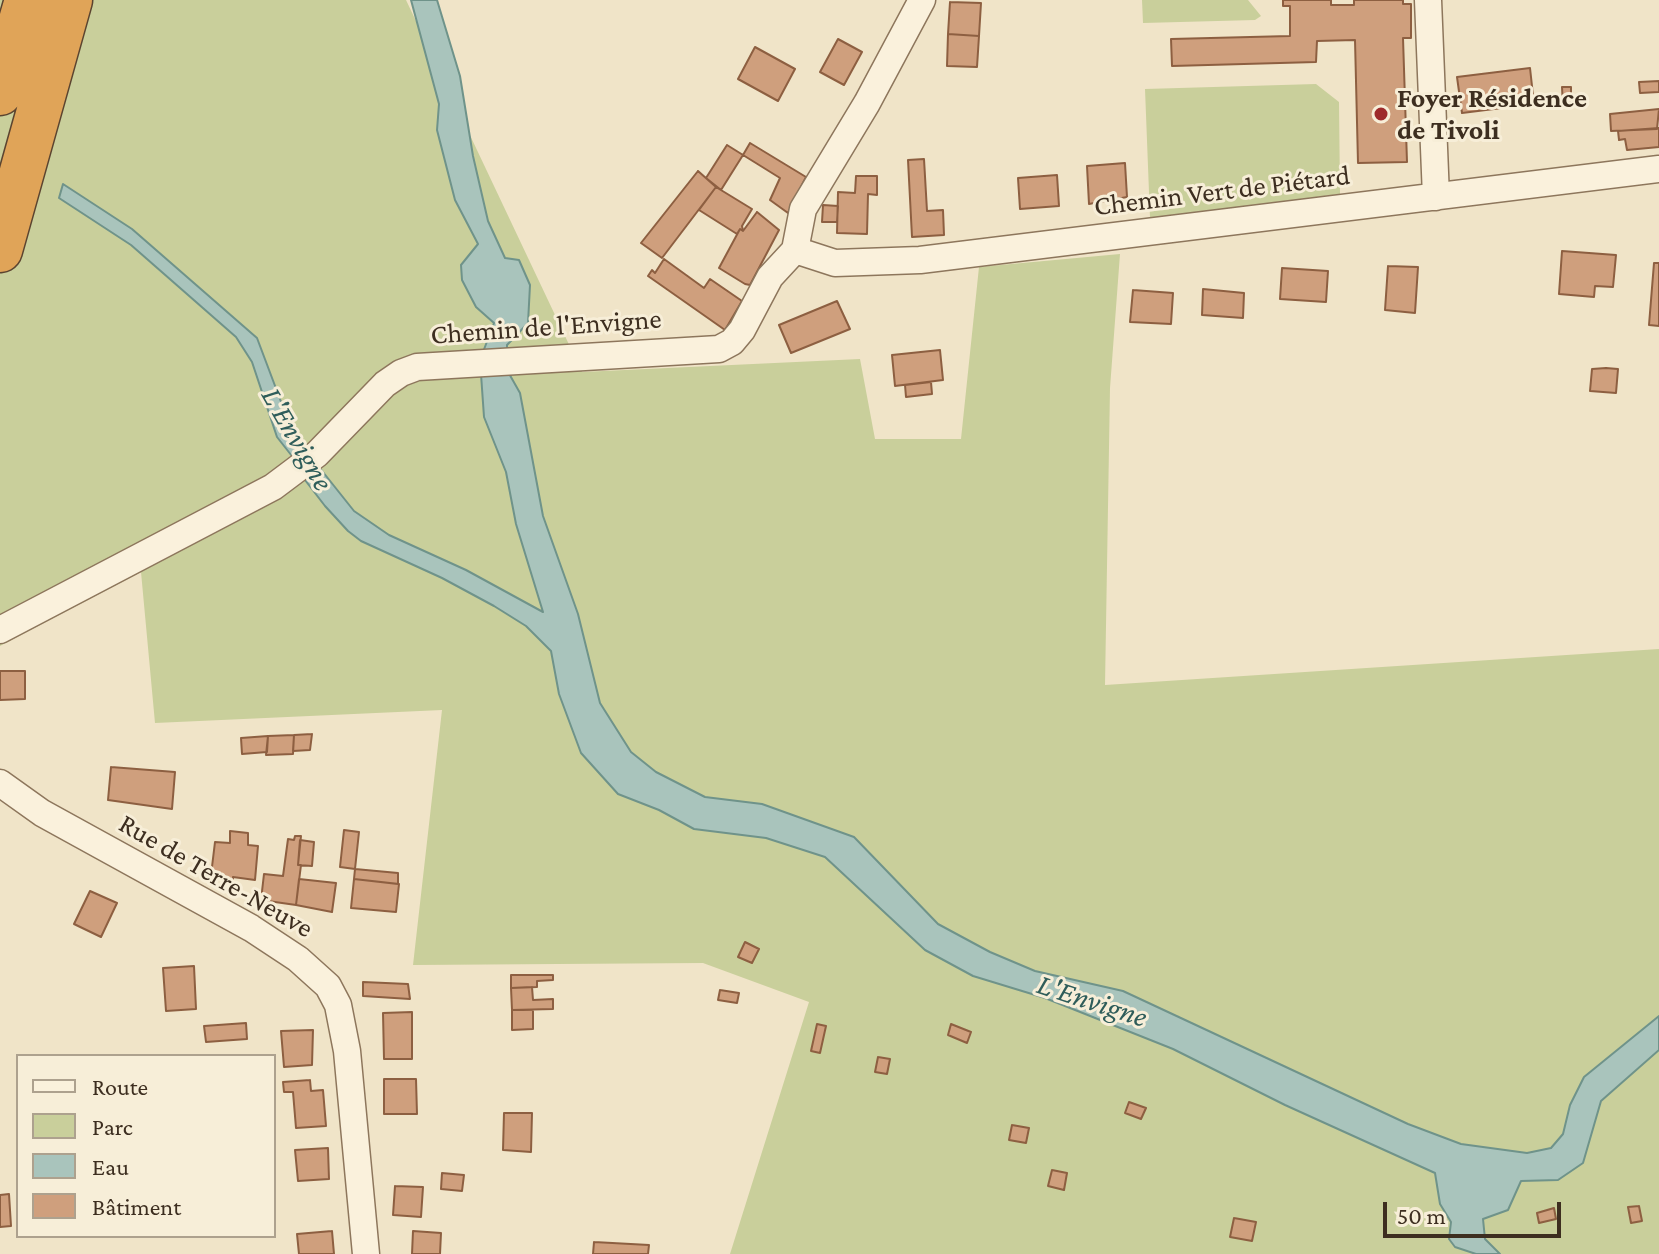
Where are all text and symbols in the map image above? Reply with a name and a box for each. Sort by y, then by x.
place label: Foyer Résidence de Tivoli [1397,81,1587,147]
marker: Foyer Résidence de Tivoli [1372,105,1390,123]
street label: Chemin Vert de Piétard [1092,159,1352,223]
street label: Chemin de l'Envigne [429,302,663,352]
water label: L'Envigne [253,381,341,497]
street label: Rue de Terre-Neuve [113,807,319,945]
water label: L'Envigne [1032,966,1152,1036]
legend [16,1054,276,1238]
text: Route [92,1073,148,1100]
text: Parc [92,1113,133,1140]
text: Eau [92,1153,129,1180]
scale bar [1387,1186,1565,1236]
text: Bâtiment [92,1193,181,1220]
text: 50 m [1397,1202,1446,1229]

